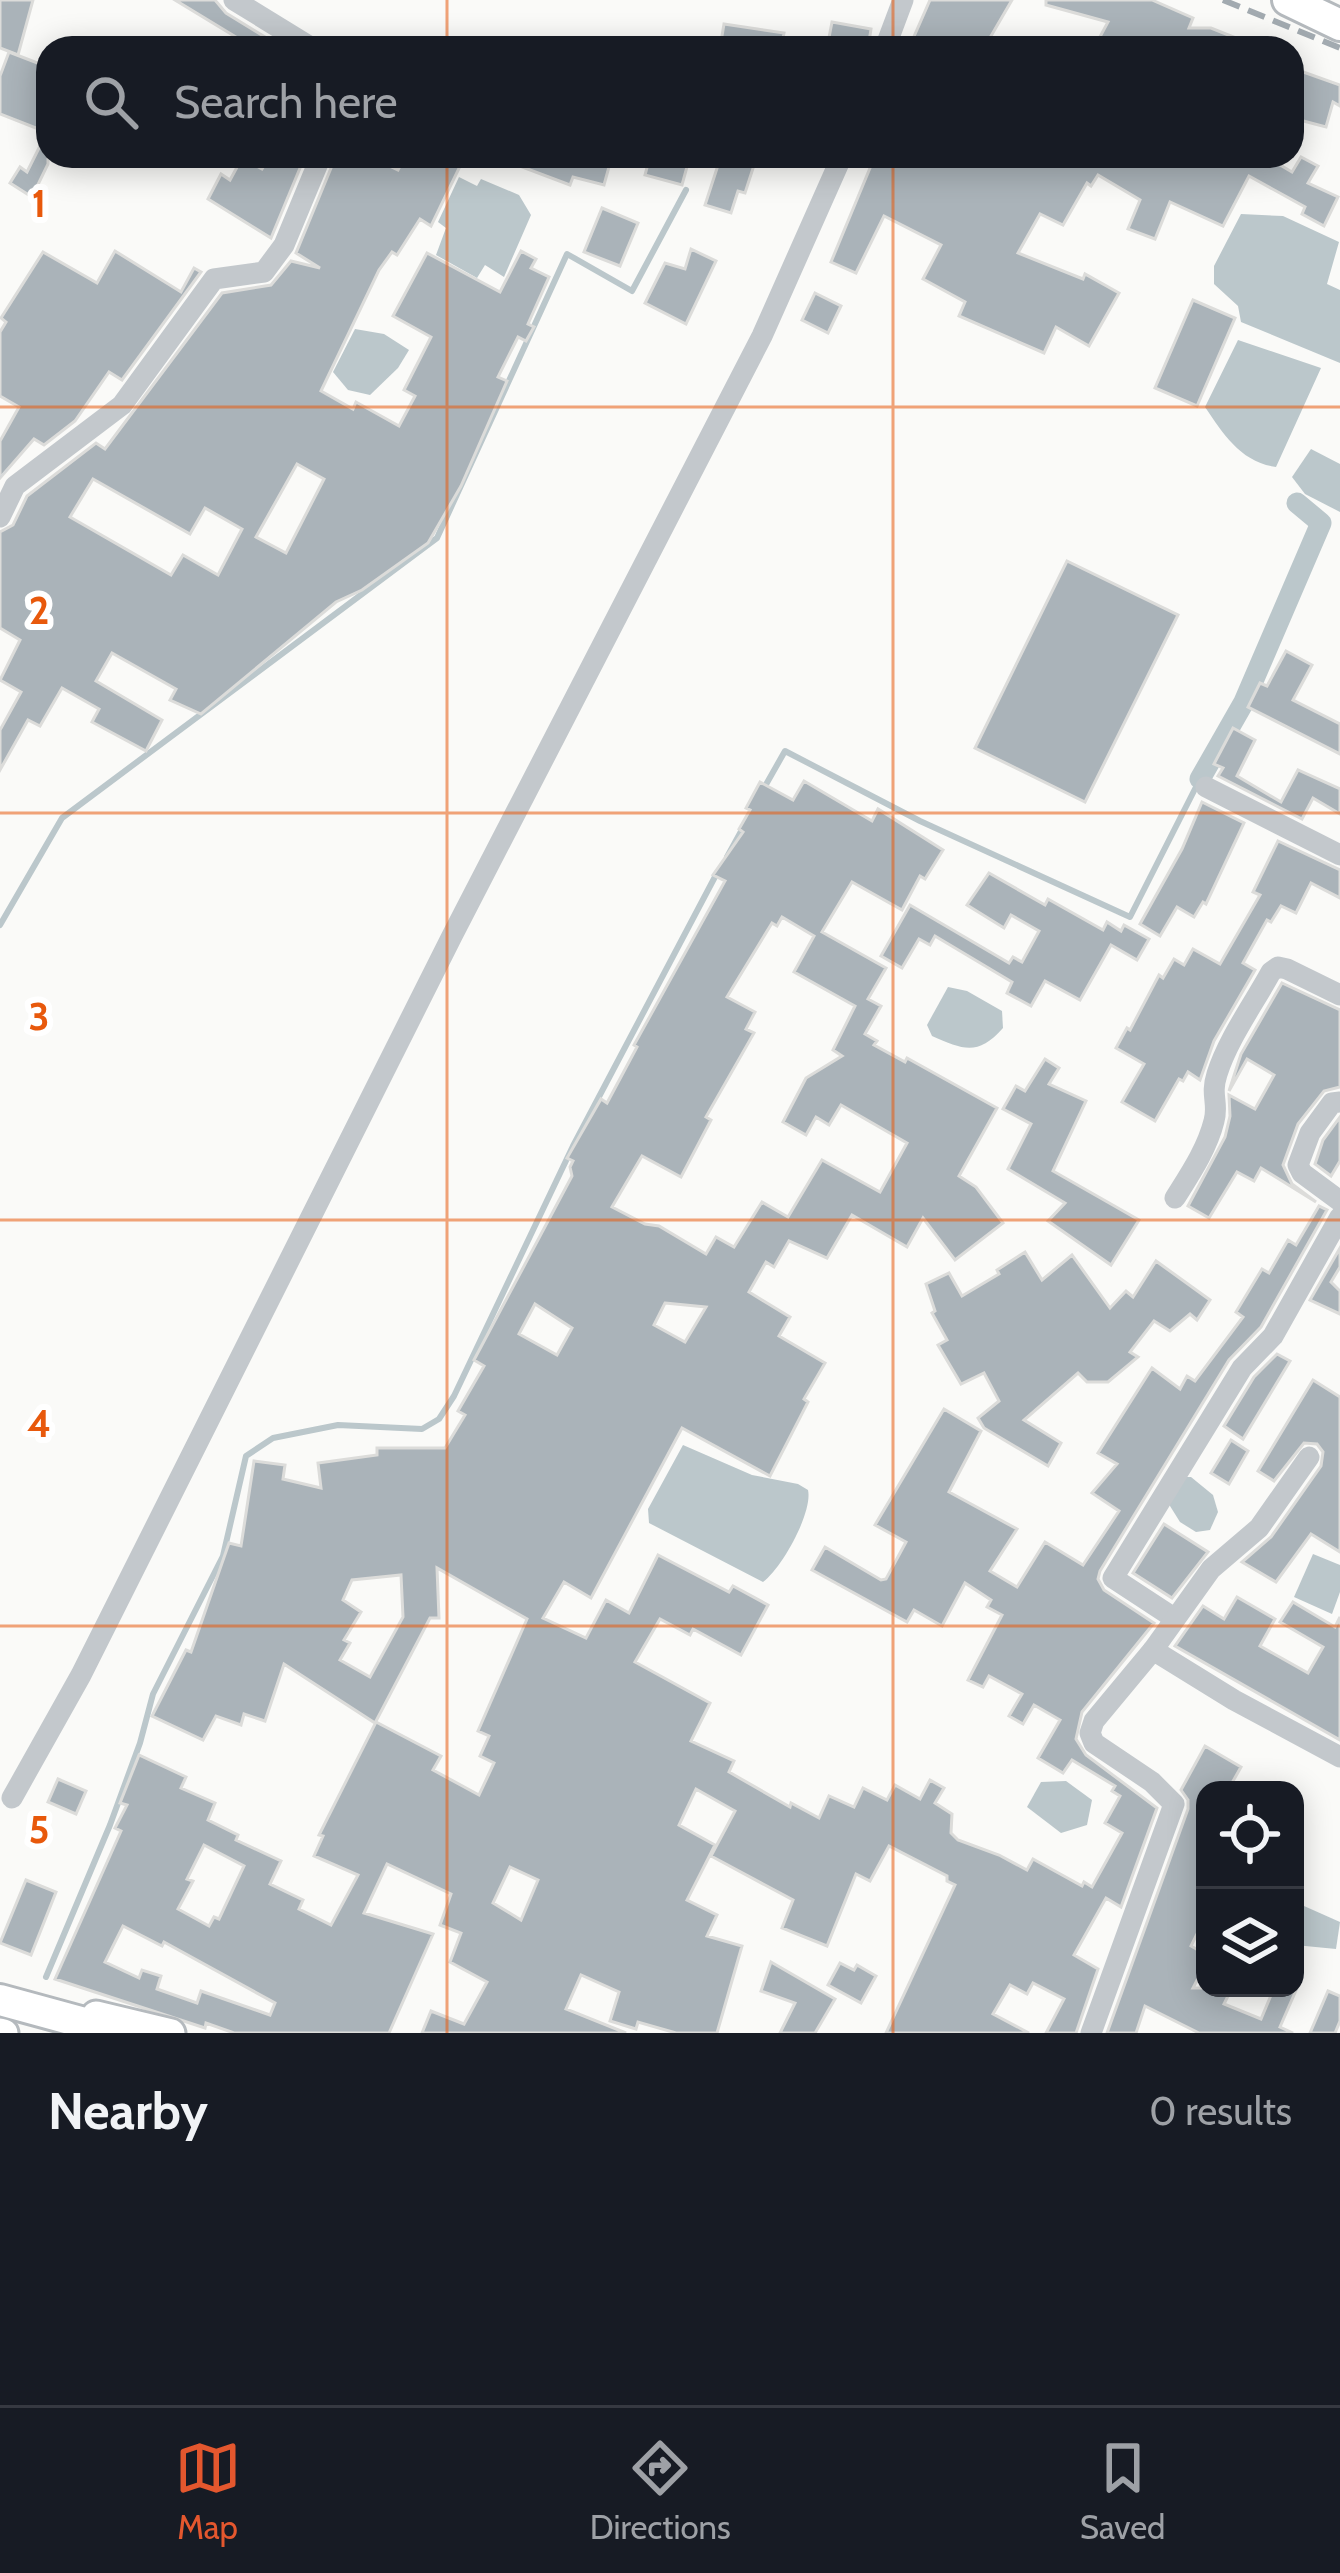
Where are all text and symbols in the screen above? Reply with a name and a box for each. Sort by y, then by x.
search box [36,36,1304,168]
icon: search [78,69,144,135]
text: Search here [174,75,398,129]
text: 1 [32,179,46,227]
text: 2 [29,586,49,634]
text: 3 [28,992,50,1040]
text: 4 [27,1399,51,1447]
map controls [1196,1781,1304,1997]
button: locate [1196,1781,1304,1889]
text: 5 [29,1805,49,1853]
button: layers [1196,1889,1304,1997]
text: Nearby [48,2080,208,2142]
text: 0 results [1149,2087,1292,2135]
tab: Map [175,2435,241,2547]
tab: Directions [590,2435,731,2547]
tab: Saved [1080,2435,1165,2547]

